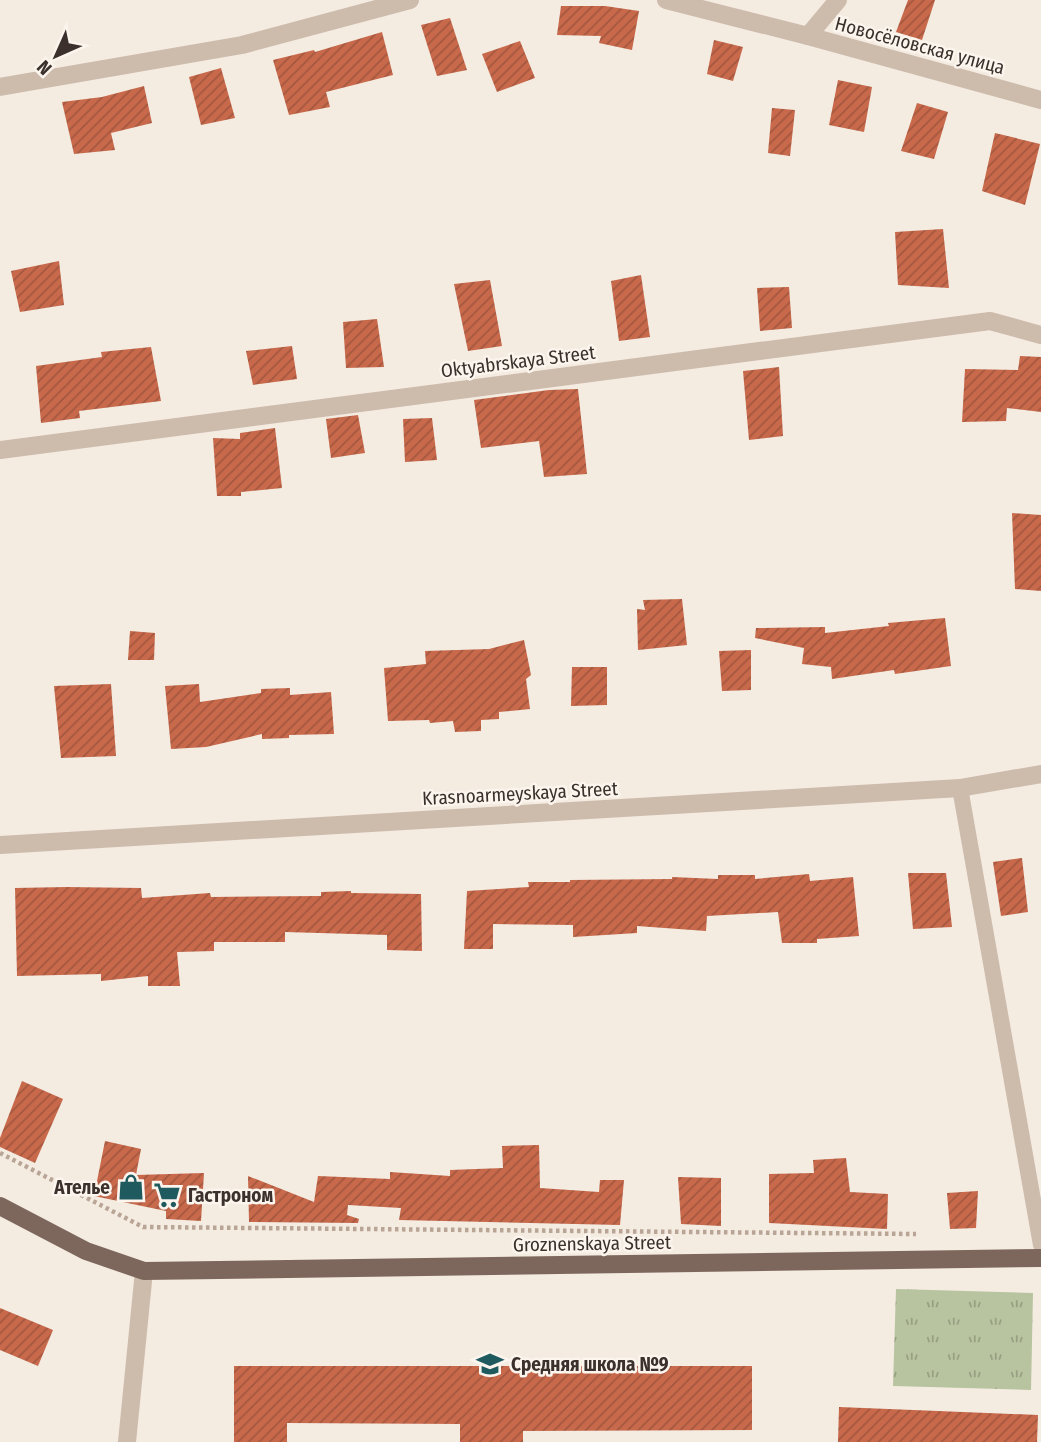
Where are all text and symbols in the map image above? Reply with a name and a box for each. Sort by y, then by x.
street label: Новосёловская улица [832,12,1007,79]
north arrow [21,21,91,91]
text: N [32,56,56,80]
street label: Oktyabrskaya Street [440,341,597,382]
street label: Krasnoarmeyskaya Street [422,777,619,810]
shop icon: Ателье [116,1172,146,1202]
place label: Ателье [53,1176,110,1199]
supermarket icon: Гастроном [152,1180,182,1210]
place label: Гастроном [188,1184,273,1207]
street label: Groznenskaya Street [513,1231,672,1256]
school or university icon: Средняя школа №9 [475,1349,505,1379]
place label: Средняя школа №9 [511,1353,669,1376]

